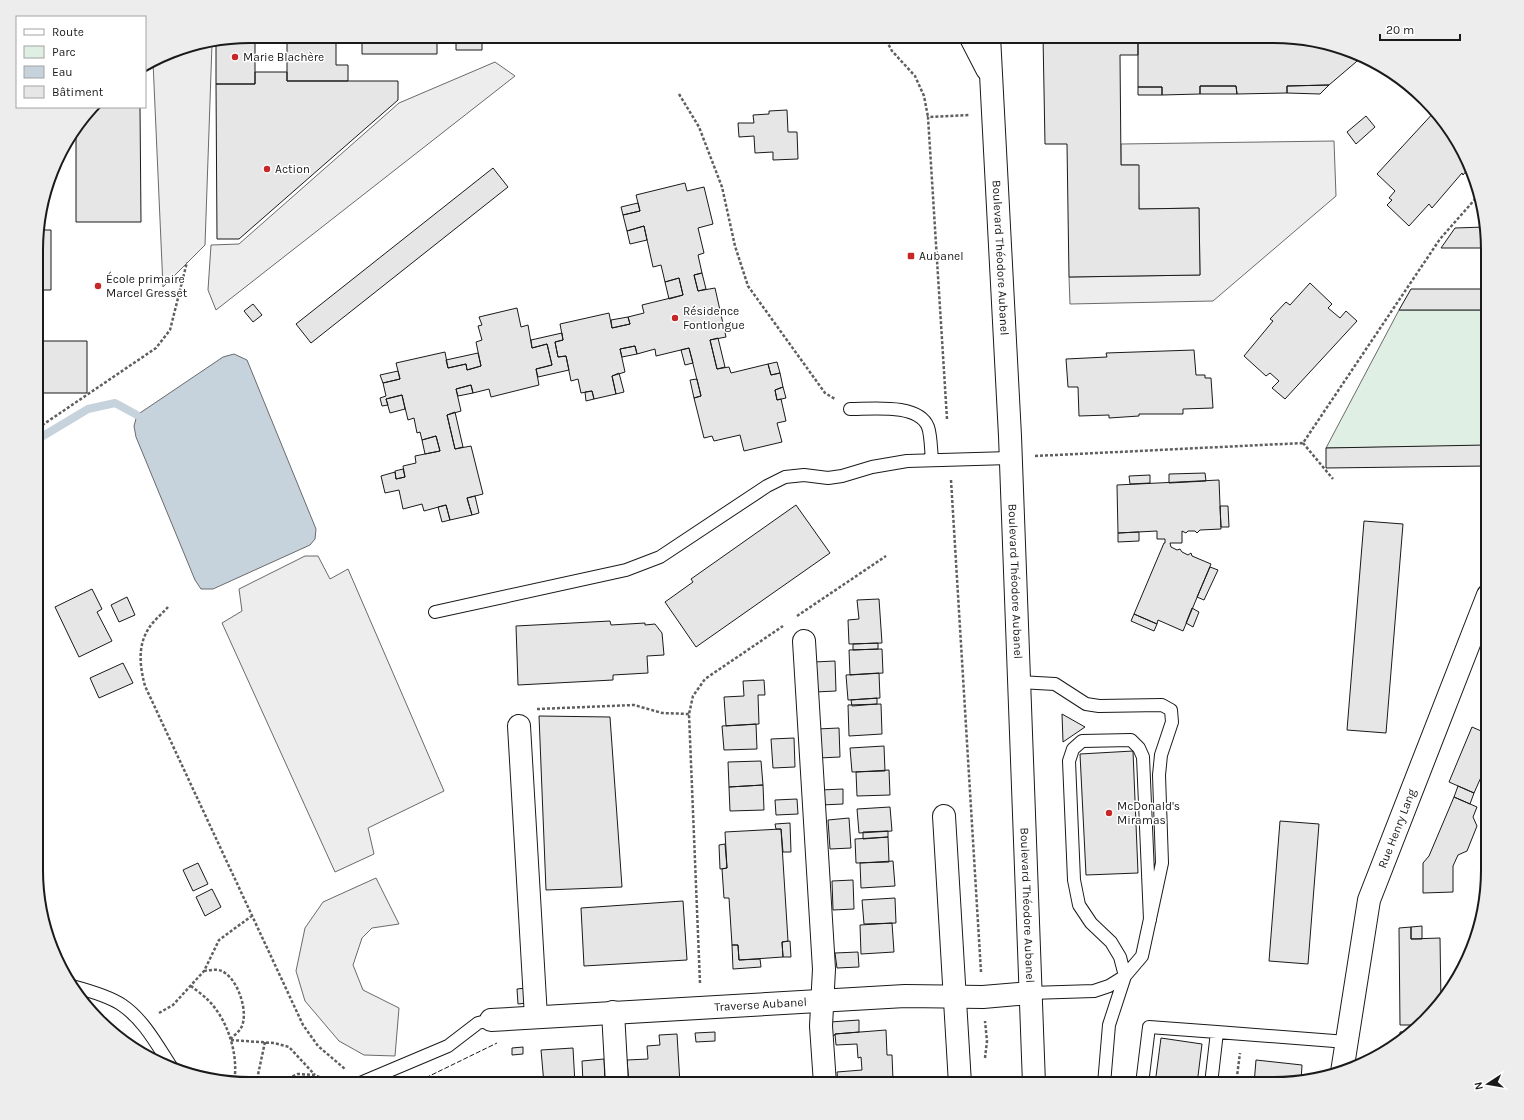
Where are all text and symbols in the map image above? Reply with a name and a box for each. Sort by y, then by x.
legend [16,16,146,108]
scale bar [1380,16,1460,42]
text: 20 m [1386,23,1414,37]
text: Route [52,25,84,39]
text: Parc [52,45,76,59]
place label: Marie Blachère [243,50,324,64]
marker: Marie Blachère [230,52,240,62]
text: Eau [52,65,73,79]
text: Bâtiment [52,85,104,99]
place label: Action [275,162,310,176]
marker: Action [262,164,272,174]
street label: Boulevard Théodore Aubanel [990,180,1012,336]
place label: Aubanel [919,249,964,263]
marker: Aubanel [906,251,916,261]
place label: École primaire Marcel Gresset [106,271,188,300]
marker: École primaire Marcel Gresset [93,281,103,291]
place label: Résidence Fontlongue [683,304,745,332]
marker: Résidence Fontlongue [670,313,680,323]
street label: Boulevard Théodore Aubanel [1006,503,1025,659]
street label: Rue Henry Lang [1375,786,1419,870]
place label: McDonald's Miramas [1117,799,1180,827]
marker: McDonald's Miramas [1104,808,1114,818]
street label: Boulevard Théodore Aubanel [1018,827,1037,983]
street label: Traverse Aubanel [714,995,807,1014]
north arrow [1468,1064,1508,1104]
text: N [1472,1081,1486,1091]

